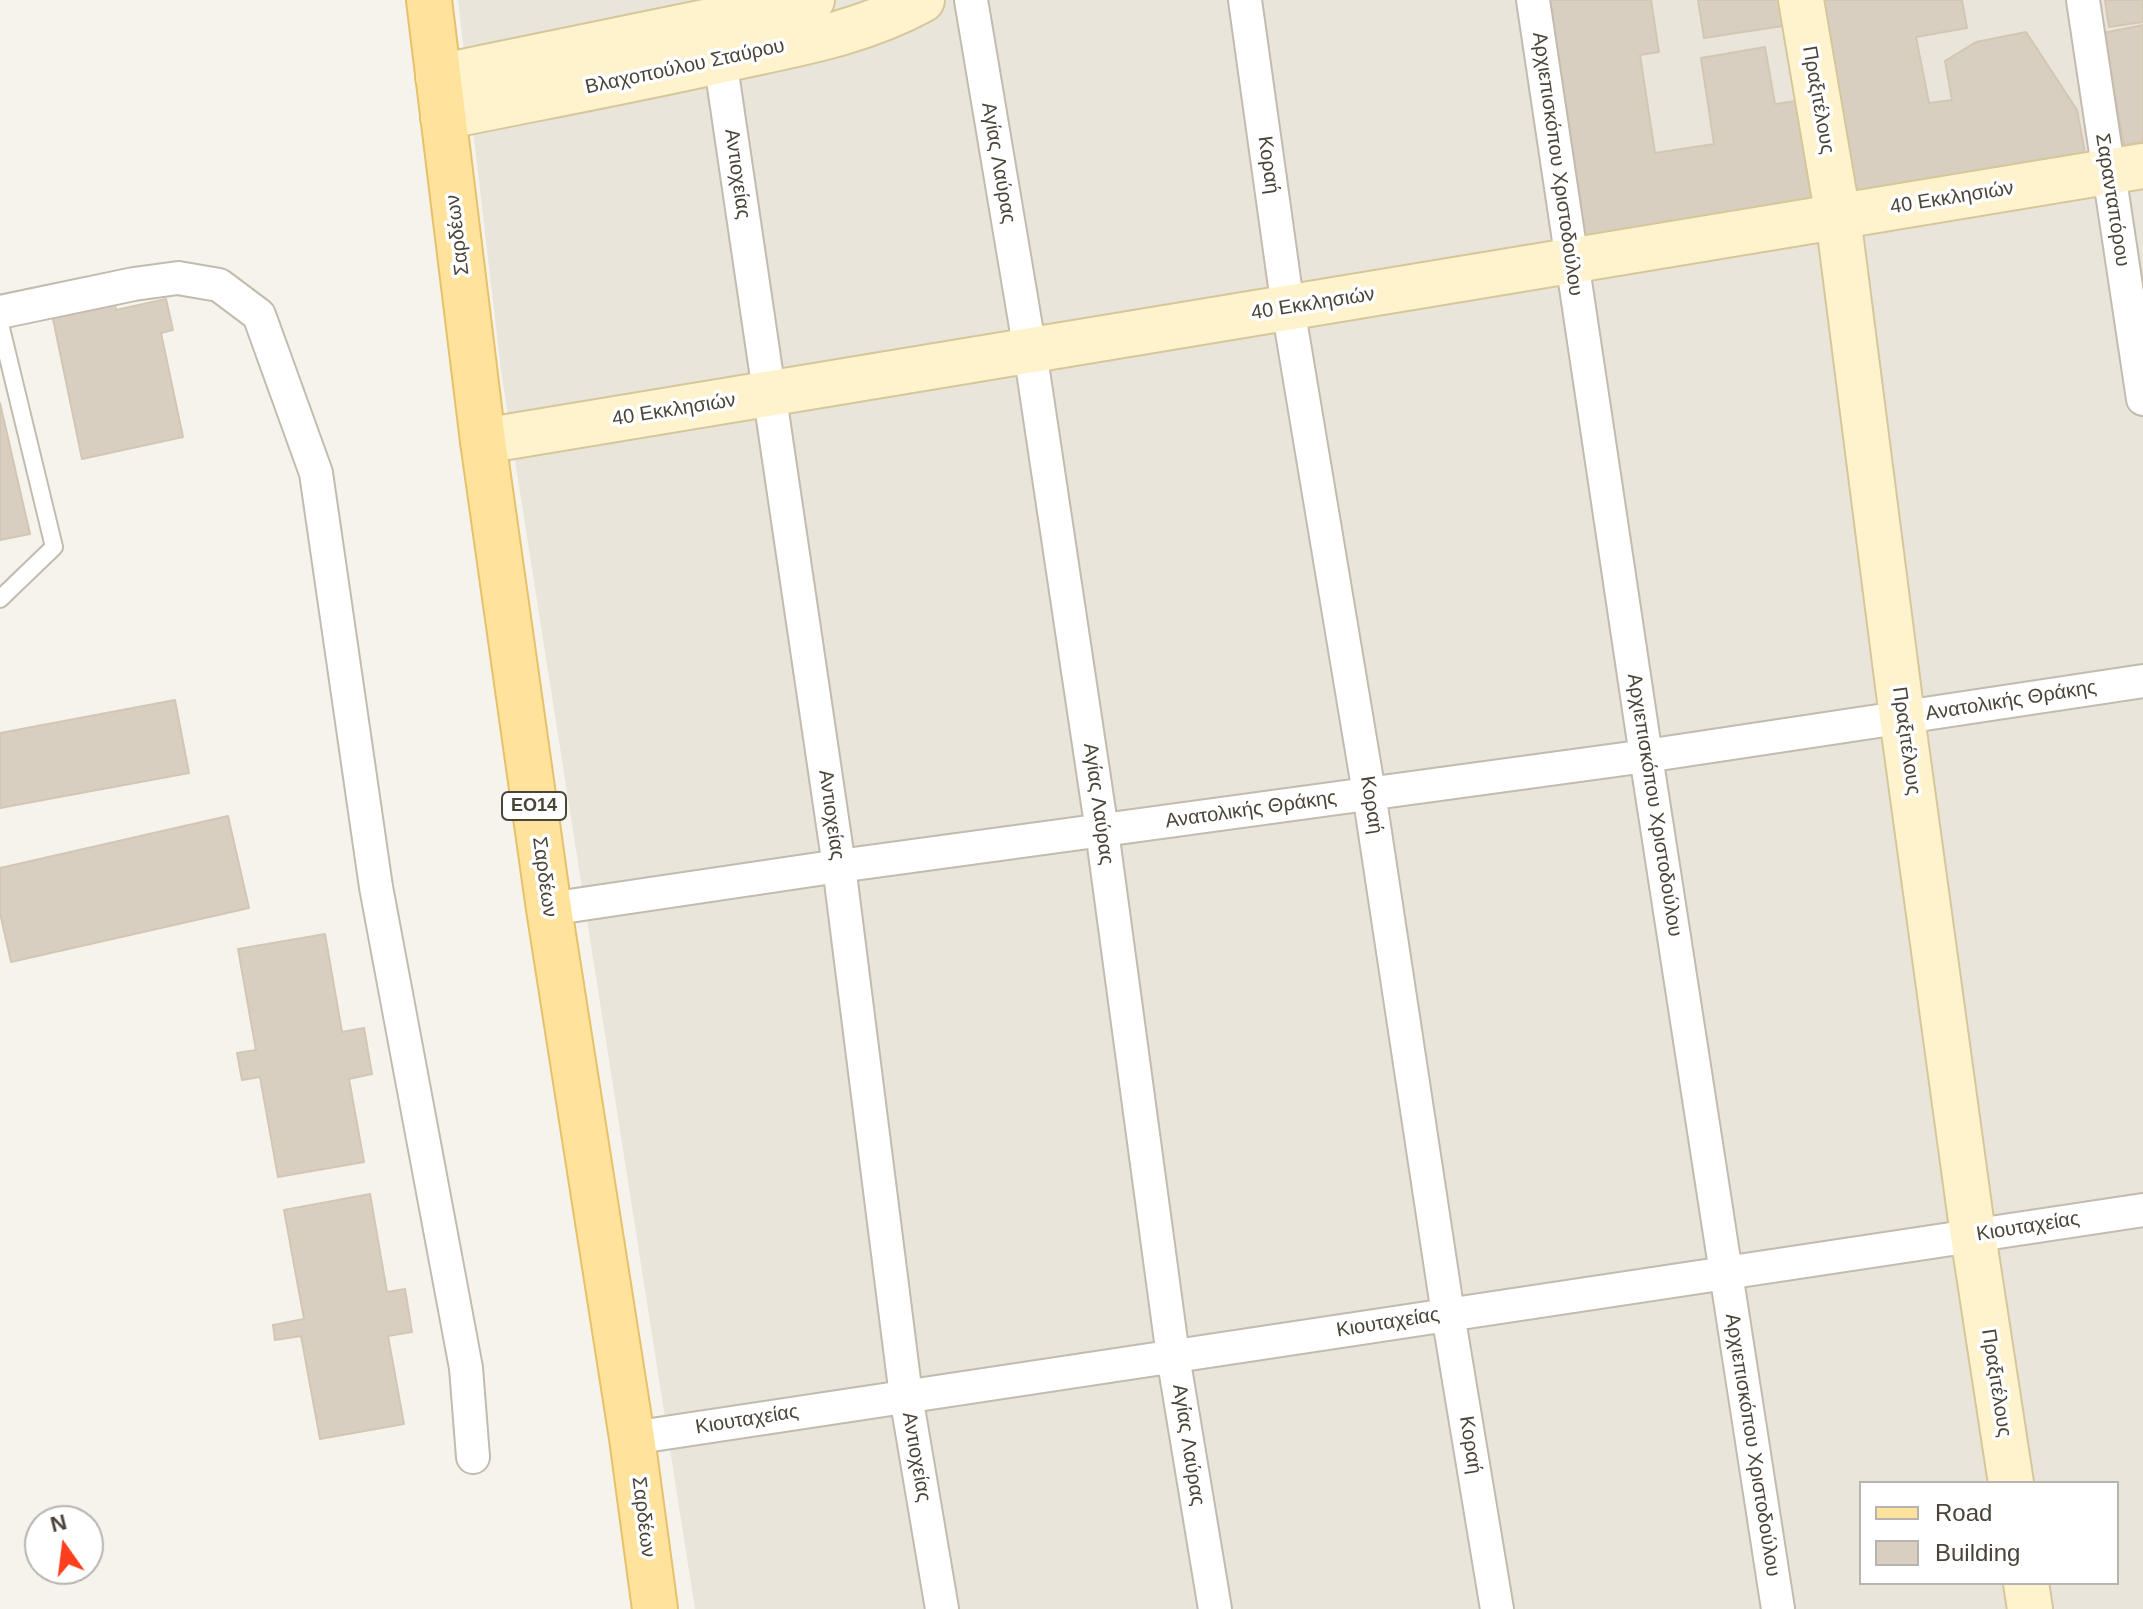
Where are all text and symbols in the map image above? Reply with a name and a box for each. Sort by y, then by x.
street label: Αρχιεπισκόπου Χριστοδούλου [1527,31,1587,297]
street label: Βλαχοπούλου Σταύρου [583,34,787,100]
street label: Πραξιτέλους [1797,44,1839,156]
street label: Αγίας Λαύρας [976,101,1020,225]
street label: Αντιοχείας [719,127,755,221]
street label: Σαρανταπόρου [2090,132,2134,268]
street label: Κοραή [1252,134,1284,196]
street label: 40 Εκκλησιών [1889,176,2015,220]
street label: Σαρδέων [441,193,475,277]
street label: 40 Εκκλησιών [1250,282,1376,326]
street label: 40 Εκκλησιών [611,388,737,432]
street label: Αρχιεπισκόπου Χριστοδούλου [1621,672,1687,938]
street label: Ανατολικής Θράκης [1924,676,2098,726]
street label: Πραξιτέλους [1887,685,1925,797]
street label: Αγίας Λαύρας [1078,742,1118,866]
street label: Αντιοχείας [813,768,849,862]
street label: Κοραή [1355,774,1387,836]
street label: Ανατολικής Θράκης [1164,786,1338,834]
road number: ΕΟ14 [502,792,566,820]
street label: Σαρδέων [526,835,562,919]
street label: Κιουταχείας [1975,1207,2081,1247]
street label: Κιουταχείας [1335,1303,1441,1343]
street label: Αρχιεπισκόπου Χριστοδούλου [1719,1312,1785,1578]
street label: Πραξιτέλους [1976,1327,2016,1439]
street label: Αγίας Λαύρας [1167,1383,1209,1507]
street label: Κιουταχείας [694,1400,800,1440]
street label: Αντιοχείας [896,1410,936,1504]
street label: Κοραή [1454,1414,1486,1476]
street label: Σαρδέων [626,1475,660,1559]
legend [1859,1481,2119,1585]
text: Road [1935,1499,1992,1526]
north arrow [24,1505,104,1585]
text: N [48,1509,69,1537]
text: Building [1935,1539,2020,1566]

